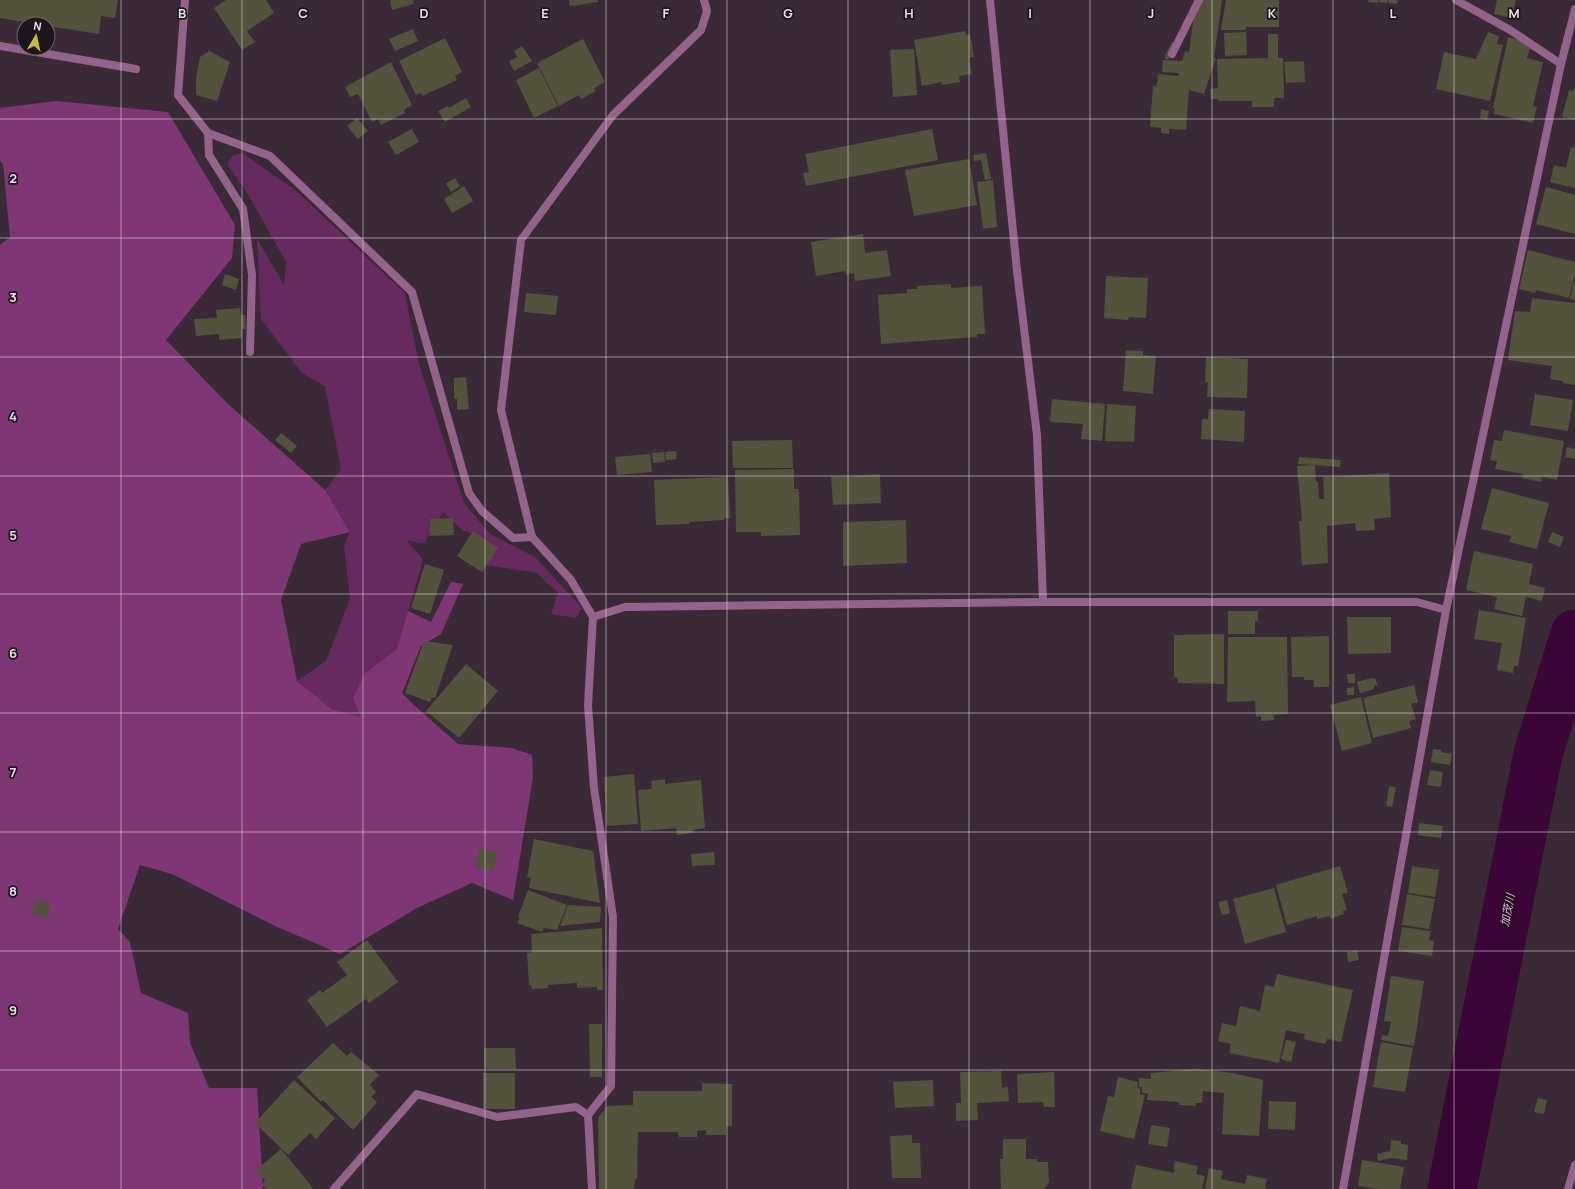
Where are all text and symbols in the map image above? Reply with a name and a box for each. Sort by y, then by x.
text: B [178,4,186,22]
text: C [298,4,308,22]
text: D [419,4,429,22]
text: E [541,4,549,22]
text: F [663,4,670,22]
text: G [783,4,793,22]
text: H [904,4,914,22]
text: I [1028,4,1032,22]
text: J [1148,4,1154,22]
text: K [1268,4,1277,22]
text: L [1390,4,1397,22]
text: M [1508,4,1520,22]
north arrow [16,16,56,56]
text: N [33,18,43,34]
text: 2 [9,169,17,187]
text: 3 [9,288,17,306]
text: 4 [9,407,17,425]
text: 5 [9,526,17,544]
text: 6 [9,644,17,662]
text: 7 [10,763,17,781]
text: 8 [9,882,17,900]
water label: 加茂川 [1496,891,1518,928]
text: 9 [9,1001,17,1019]

